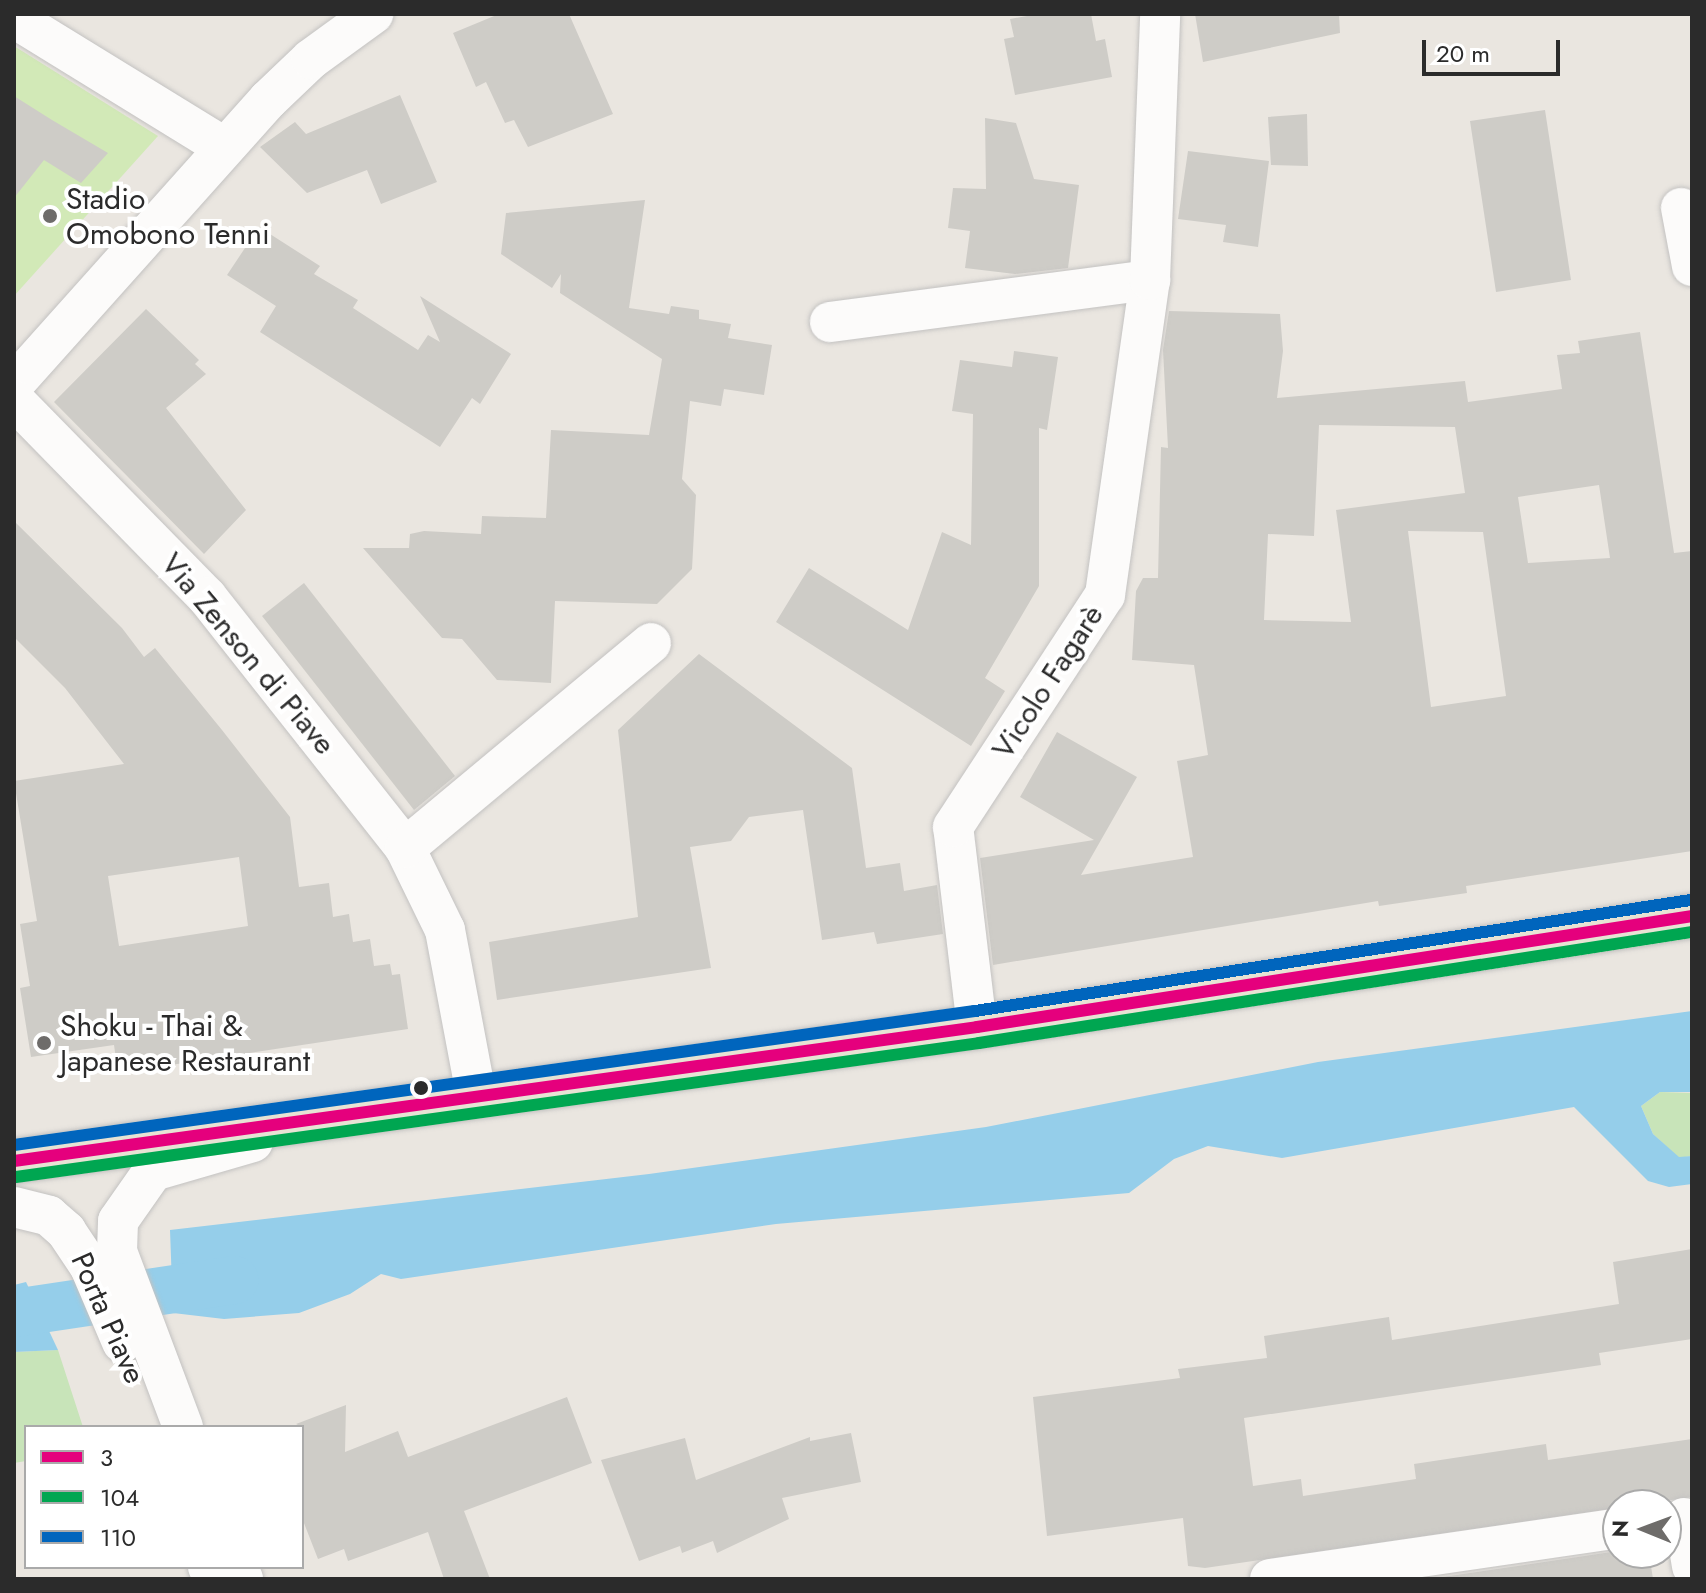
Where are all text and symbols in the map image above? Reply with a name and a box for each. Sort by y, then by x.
scale bar [1426,24,1564,74]
text: 20 m [1436,36,1490,71]
place label: Stadio Omobono Tenni [66,181,270,252]
marker: Stadio Omobono Tenni [41,207,59,225]
street label: Via Zenson di Piave [153,546,343,762]
street label: Vicolo Fagarè [985,598,1111,766]
place label: Shoku - Thai & Japanese Restaurant [60,1008,310,1078]
marker: Shoku - Thai & Japanese Restaurant [35,1034,53,1052]
unlabelled marker [413,1080,429,1096]
street label: Porta Piave [63,1247,153,1389]
legend [24,1425,304,1569]
text: 3 [100,1440,113,1475]
text: 104 [100,1480,139,1515]
north arrow [1602,1489,1682,1569]
text: 110 [100,1520,136,1555]
text: N [1604,1520,1636,1538]

